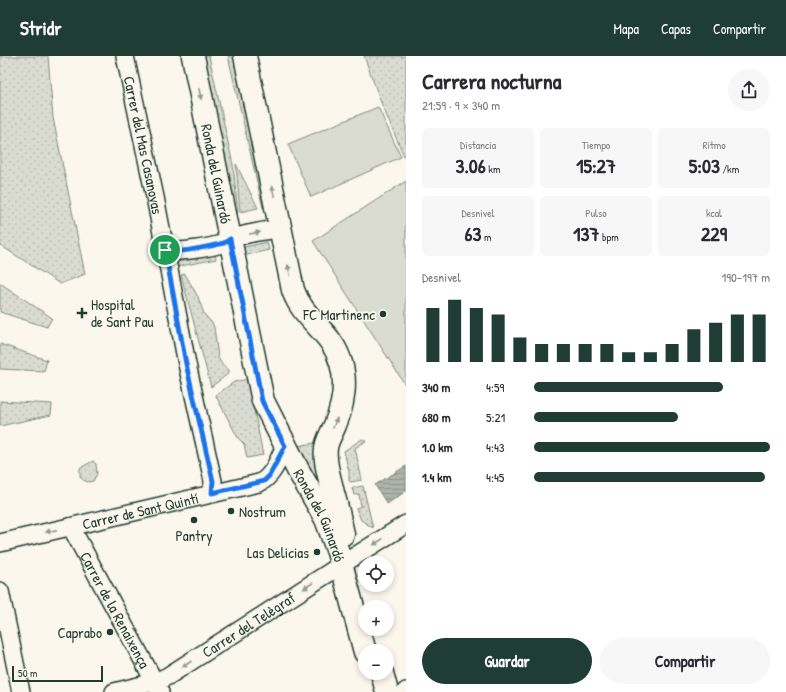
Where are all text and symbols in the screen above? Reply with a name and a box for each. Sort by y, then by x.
text: Stridr [20,15,62,41]
text: Mapa [614,19,639,38]
text: Capas [661,19,691,38]
text: Compartir [713,19,766,38]
text: Carrera nocturna [422,66,561,96]
button: share [728,69,770,111]
street label: Carrer del Mas Casanovas [119,74,169,216]
one-way arrow [198,88,204,100]
text: 21:59 · 9 × 340 m [422,96,500,114]
street label: Ronda del Guinardó [197,122,237,225]
text: Distancia [460,138,496,152]
text: Tiempo [582,138,610,152]
text: Ritmo [702,138,726,152]
text: 3.06 [456,152,486,179]
text: 15:27 [576,152,616,179]
text: 5:03 [689,152,720,179]
text: km [486,162,500,176]
text: /km [720,162,739,176]
one-way arrow [270,184,276,197]
text: Desnivel [462,206,494,220]
text: Pulso [585,206,607,220]
text: kcal [706,206,722,220]
text: 63 [465,220,481,247]
text: 137 [573,220,599,247]
text: 229 [701,220,727,247]
one-way arrow [249,230,261,236]
text: m [481,230,491,244]
text: bpm [599,230,619,244]
pin [148,233,182,267]
icon: arrive [154,239,176,261]
one-way arrow [285,264,291,277]
text: Desnivel [422,268,461,286]
text: 190–197 m [721,268,770,286]
place label: Hospital de Sant Pau [91,294,154,332]
place label: FC Martinenc [302,304,375,325]
marker: Hospital de Sant Pau [76,307,88,319]
marker: FC Martinenc [378,309,388,319]
text: 340 m [422,378,450,396]
text: 4:59 [486,378,504,396]
text: 680 m [422,408,450,426]
text: 5:21 [486,408,505,426]
one-way arrow [333,417,339,429]
text: 1.0 km [422,438,453,456]
text: 4:43 [486,438,505,456]
street label: Ronda del Guinardó [289,465,351,564]
text: 1.4 km [422,468,452,486]
text: 4:45 [486,468,504,486]
street label: Carrer de Sant Quintí [80,487,201,534]
place label: Nostrum [239,501,286,522]
marker: Nostrum [226,506,236,516]
marker: Pantry [189,515,199,525]
place label: Pantry [175,525,213,546]
one-way arrow [45,529,58,535]
one-way arrow [373,538,383,546]
place label: Las Delicias [247,542,309,563]
marker: Las Delicias [312,547,322,557]
street label: Carrer de la Renaixença [76,548,156,672]
map controls [358,556,394,680]
button: locate [358,556,394,592]
one-way arrow [302,583,314,590]
street label: Carrer del Telègraf [198,586,300,662]
button: + [358,600,394,636]
place label: Caprabo [58,622,102,643]
marker: Caprabo [105,627,115,637]
button: Guardar [422,638,592,684]
button: Compartir [600,638,770,684]
button: − [358,644,394,680]
one-way arrow [182,660,192,668]
scale bar [12,664,103,683]
text: 50 m [18,666,38,680]

